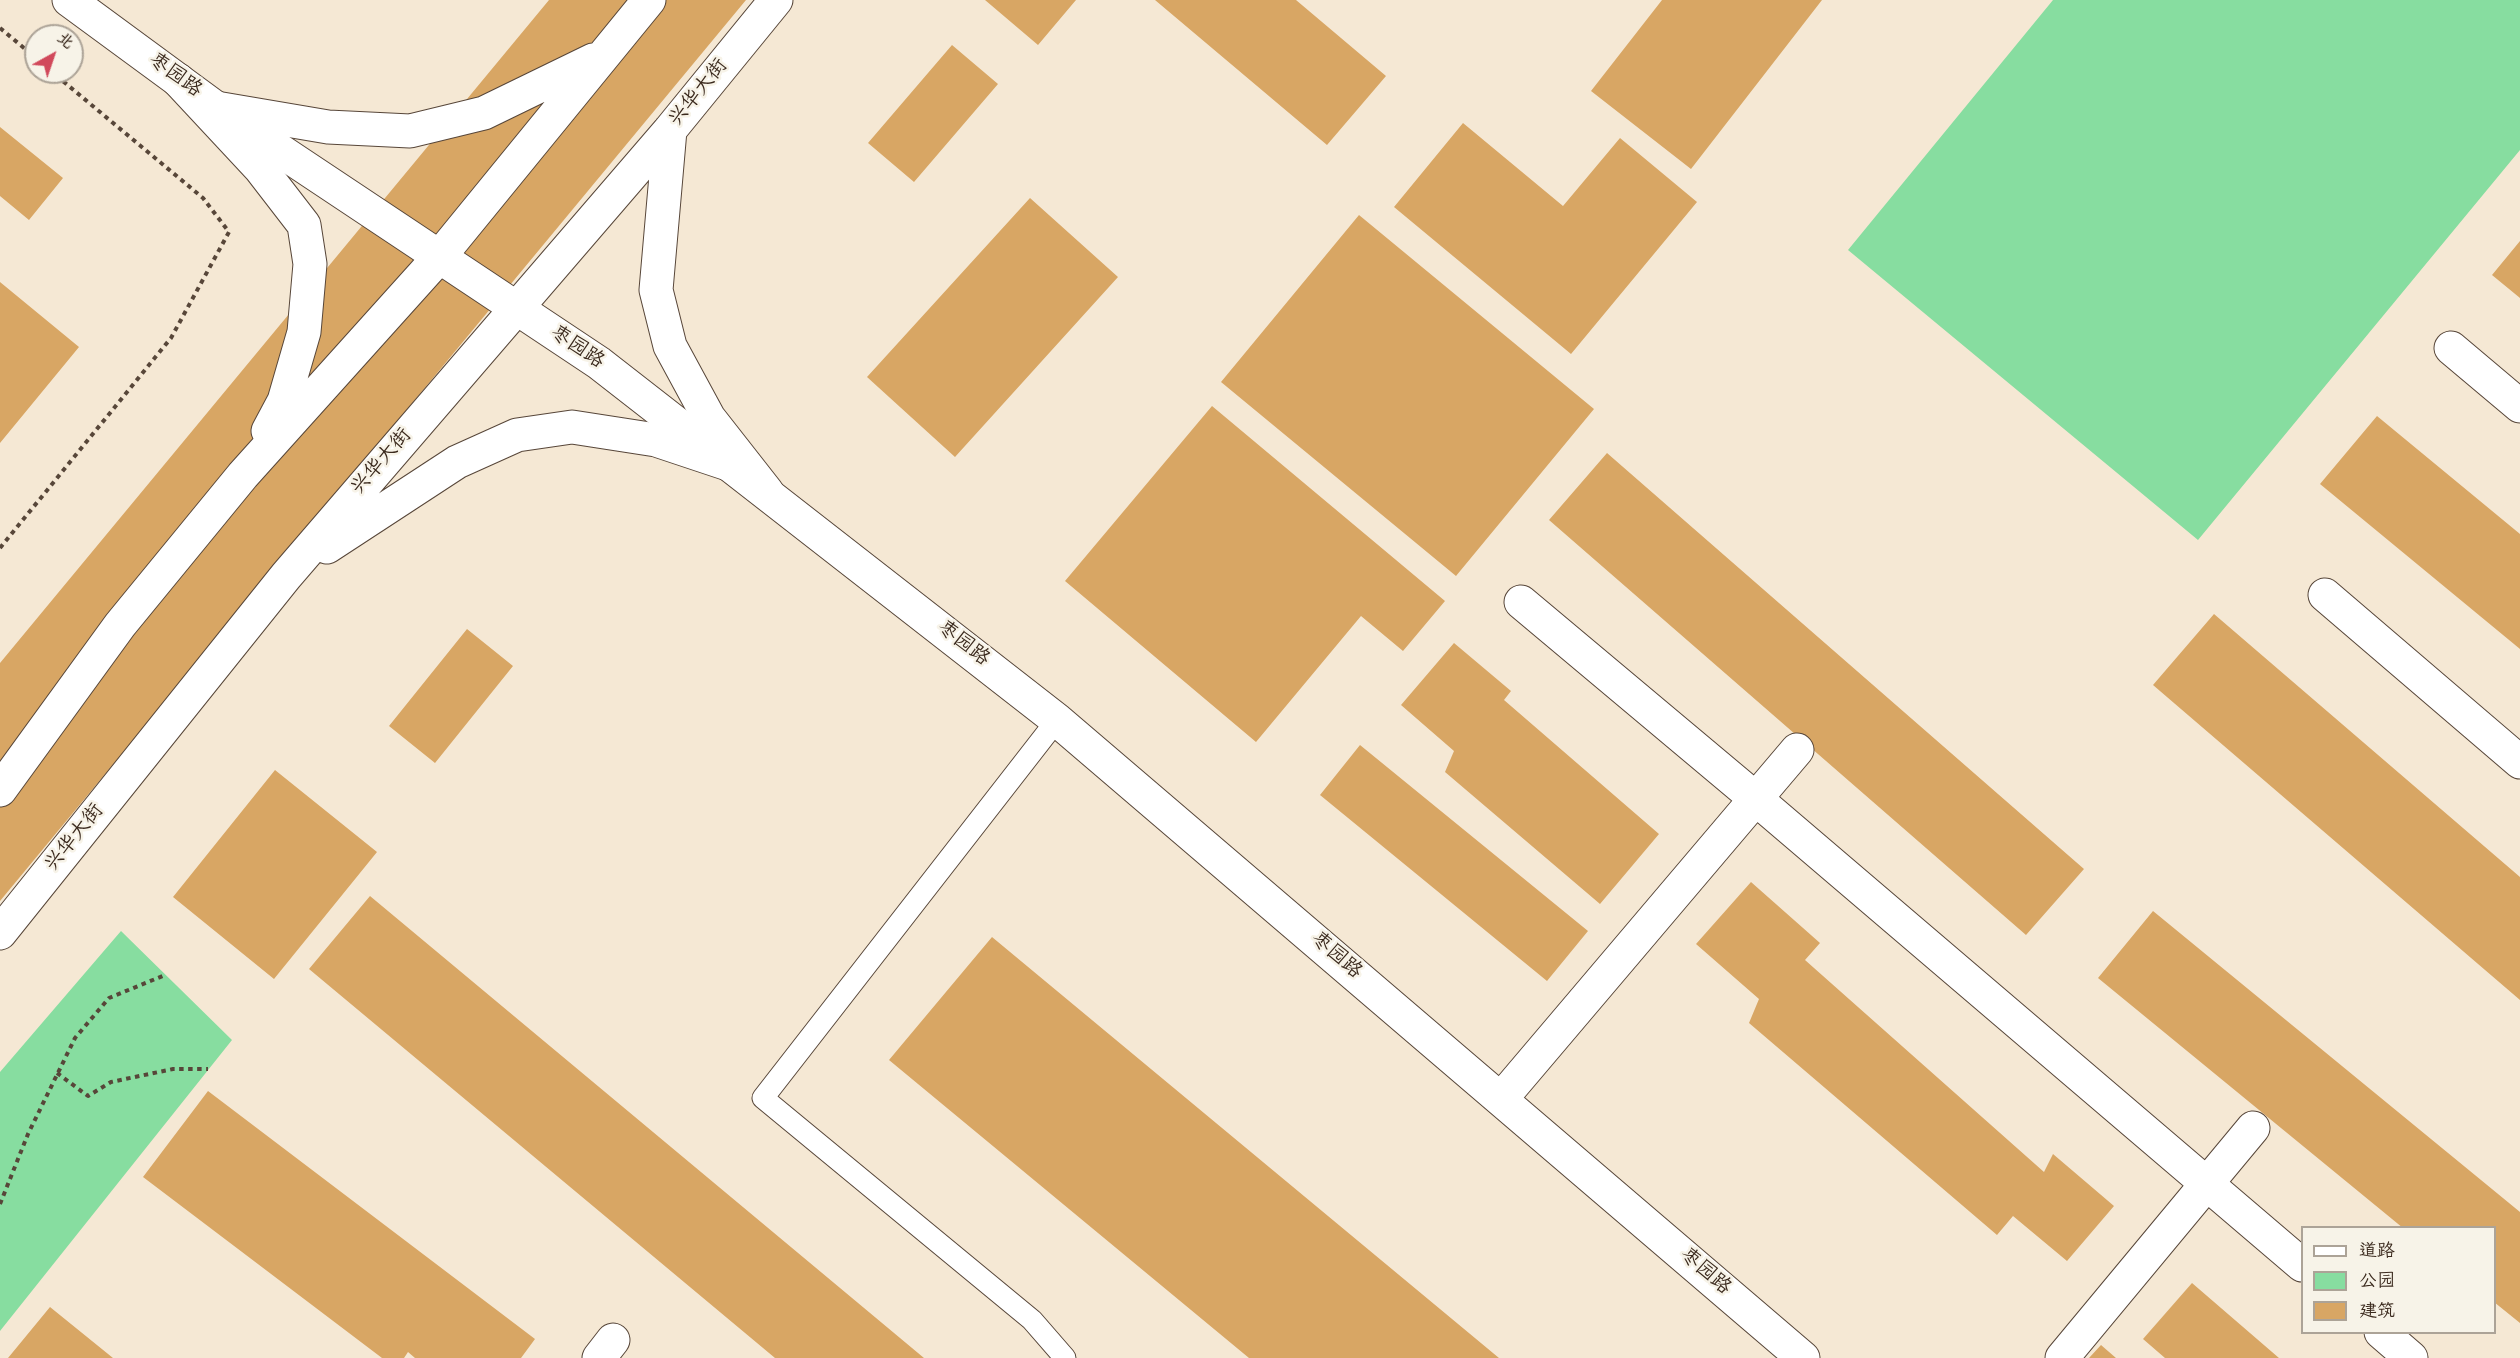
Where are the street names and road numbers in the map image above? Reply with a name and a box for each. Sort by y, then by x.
street label: 枣园路 [143,50,205,104]
street label: 兴华大街 [666,55,734,133]
street label: 枣园路 [544,322,608,376]
street label: 兴华大街 [348,425,418,501]
street label: 枣园路 [931,617,993,673]
street label: 兴华大街 [42,800,110,878]
street label: 枣园路 [1304,928,1366,986]
street label: 枣园路 [1673,1244,1735,1302]

